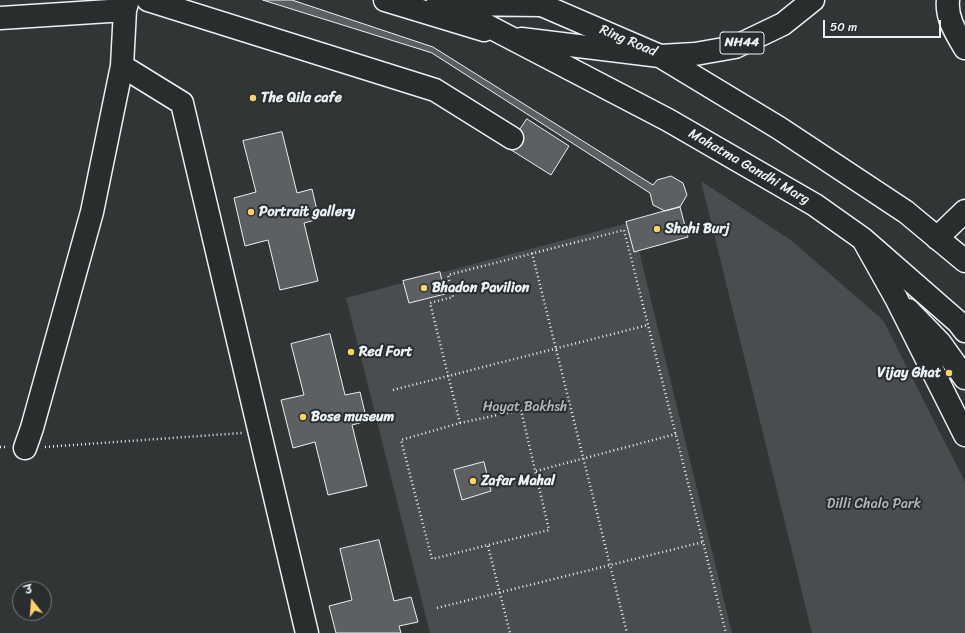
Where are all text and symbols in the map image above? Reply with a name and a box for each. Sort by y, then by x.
scale bar [825,12,943,38]
text: 50 m [830,16,857,38]
street label: Ring Road [597,21,659,61]
road number: NH44 [720,32,764,54]
place label: The Qila cafe [261,90,342,106]
marker: The Qila cafe [248,93,258,103]
street label: Mahatma Gandhi Marg [685,125,813,209]
place label: Portrait gallery [259,204,355,220]
marker: Portrait gallery [246,207,256,217]
place label: Shahi Burj [665,221,730,237]
marker: Shahi Burj [652,224,662,234]
place label: Bhadon Pavilion [432,280,529,296]
marker: Bhadon Pavilion [419,283,429,293]
place label: Red Fort [359,344,412,360]
marker: Red Fort [346,347,356,357]
place label: Vijay Ghat [877,365,941,381]
marker: Vijay Ghat [944,368,954,378]
park label: Hayat Bakhsh [483,399,567,415]
place label: Bose museum [311,409,394,425]
marker: Bose museum [298,412,308,422]
place label: Zafar Mahal [481,473,555,489]
marker: Zafar Mahal [468,476,478,486]
park label: Dilli Chalo Park [827,496,921,512]
text: उ [22,580,35,600]
north arrow [12,581,52,621]

